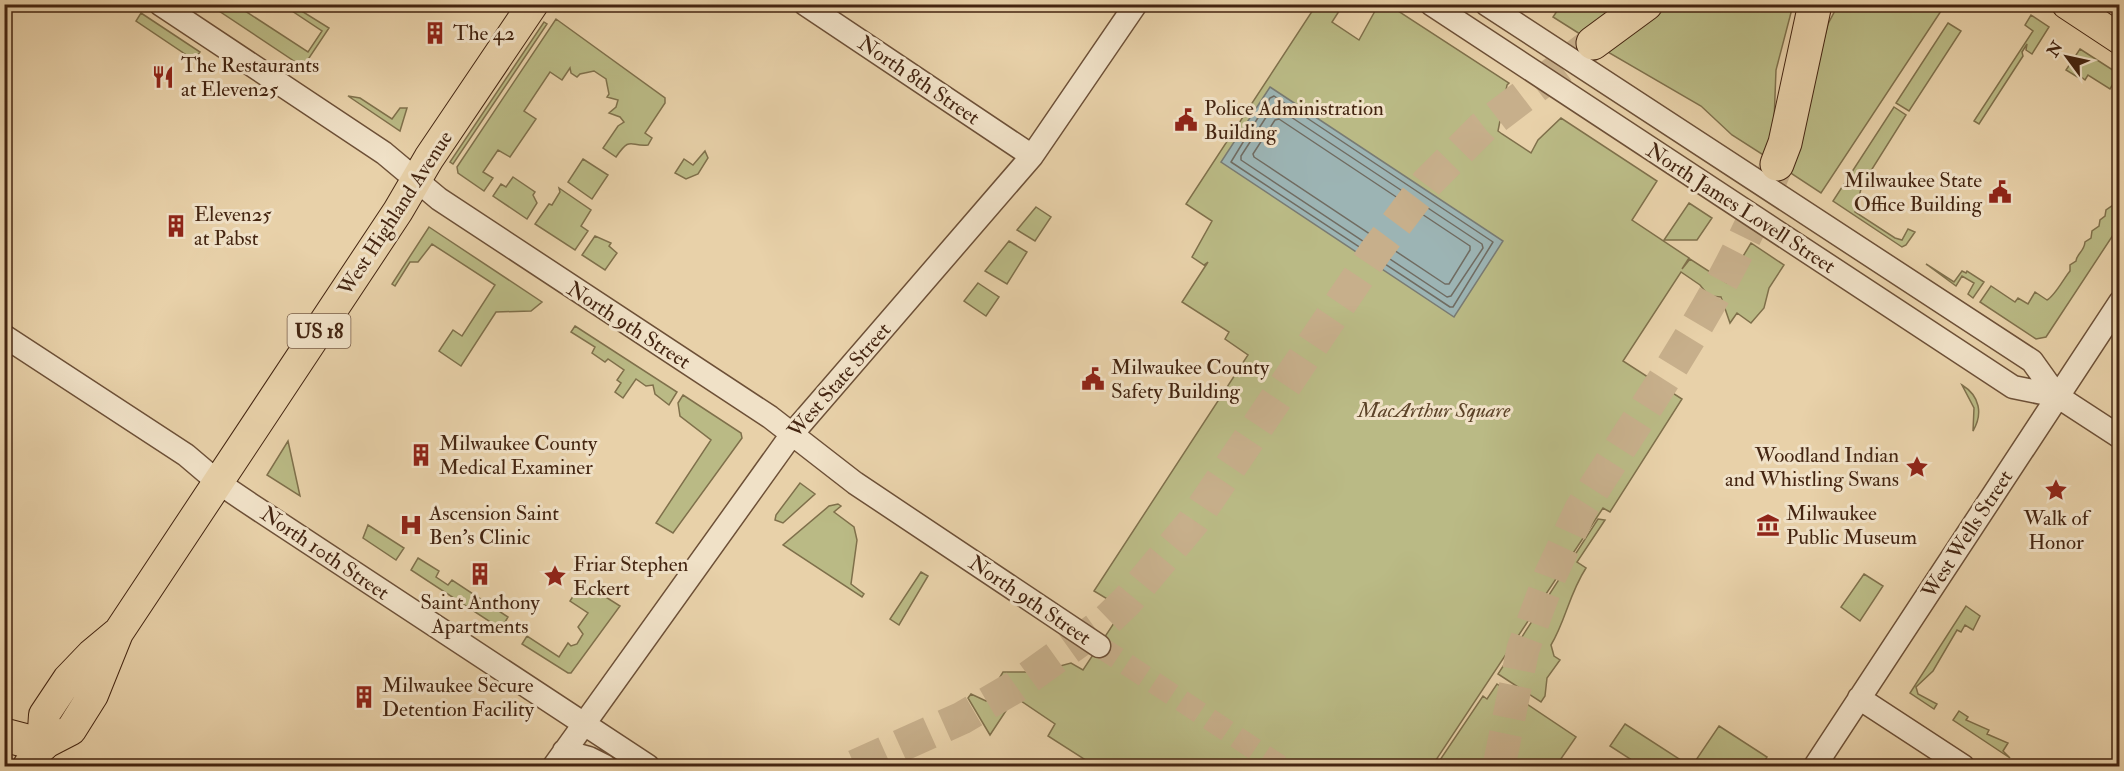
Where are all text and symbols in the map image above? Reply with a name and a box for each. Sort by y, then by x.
building icon: The 42 [422,20,448,46]
place label: The 42 [453,20,515,47]
north arrow [2037,27,2097,87]
street label: North 8th Street [853,30,985,131]
text: N [2042,37,2068,62]
place label: The Restaurants at Eleven25 [181,52,319,103]
restaurant icon: The Restaurants at Eleven25 [150,64,176,90]
place label: Police Administration Building [1204,95,1384,146]
public building icon: Police Administration Building [1173,107,1199,133]
street label: West Highland Avenue [331,126,459,302]
street label: North James Lovell Street [1641,137,1841,280]
place label: Milwaukee State Office Building [1844,167,1983,218]
public building icon: Milwaukee State Office Building [1987,179,2013,205]
place label: Eleven25 at Pabst [194,201,272,252]
building icon: Eleven25 at Pabst [163,213,189,239]
street label: North 9th Street [562,275,696,376]
road number: US 18 [288,314,350,348]
street label: West State Street [781,317,897,444]
place label: Milwaukee County Safety Building [1111,354,1270,405]
public building icon: Milwaukee County Safety Building [1080,366,1106,392]
park label: MacArthur Square [1356,397,1511,424]
place label: Milwaukee County Medical Examiner [439,430,598,481]
building icon: Milwaukee County Medical Examiner [408,442,434,468]
place label: Woodland Indian and Whistling Swans [1725,442,1899,493]
place icon: Woodland Indian and Whistling Swans [1904,454,1930,480]
street label: West Wells Street [1915,465,2019,605]
place icon: Walk of Honor [2043,477,2069,503]
street label: North 10th Street [255,500,394,607]
place label: Ascension Saint Ben's Clinic [428,500,559,551]
place label: Milwaukee Public Museum [1786,500,1917,551]
place label: Walk of Honor [2023,505,2092,556]
hospital icon: Ascension Saint Ben's Clinic [398,512,424,538]
museum icon: Milwaukee Public Museum [1755,512,1781,538]
street label: North 9th Street [963,549,1096,651]
place label: Friar Stephen Eckert [573,551,688,602]
building icon: Saint Anthony Apartments [467,561,493,587]
place icon: Friar Stephen Eckert [542,563,568,589]
place label: Saint Anthony Apartments [420,589,541,640]
place label: Milwaukee Secure Detention Facility [382,672,535,723]
building icon: Milwaukee Secure Detention Facility [351,684,377,710]

